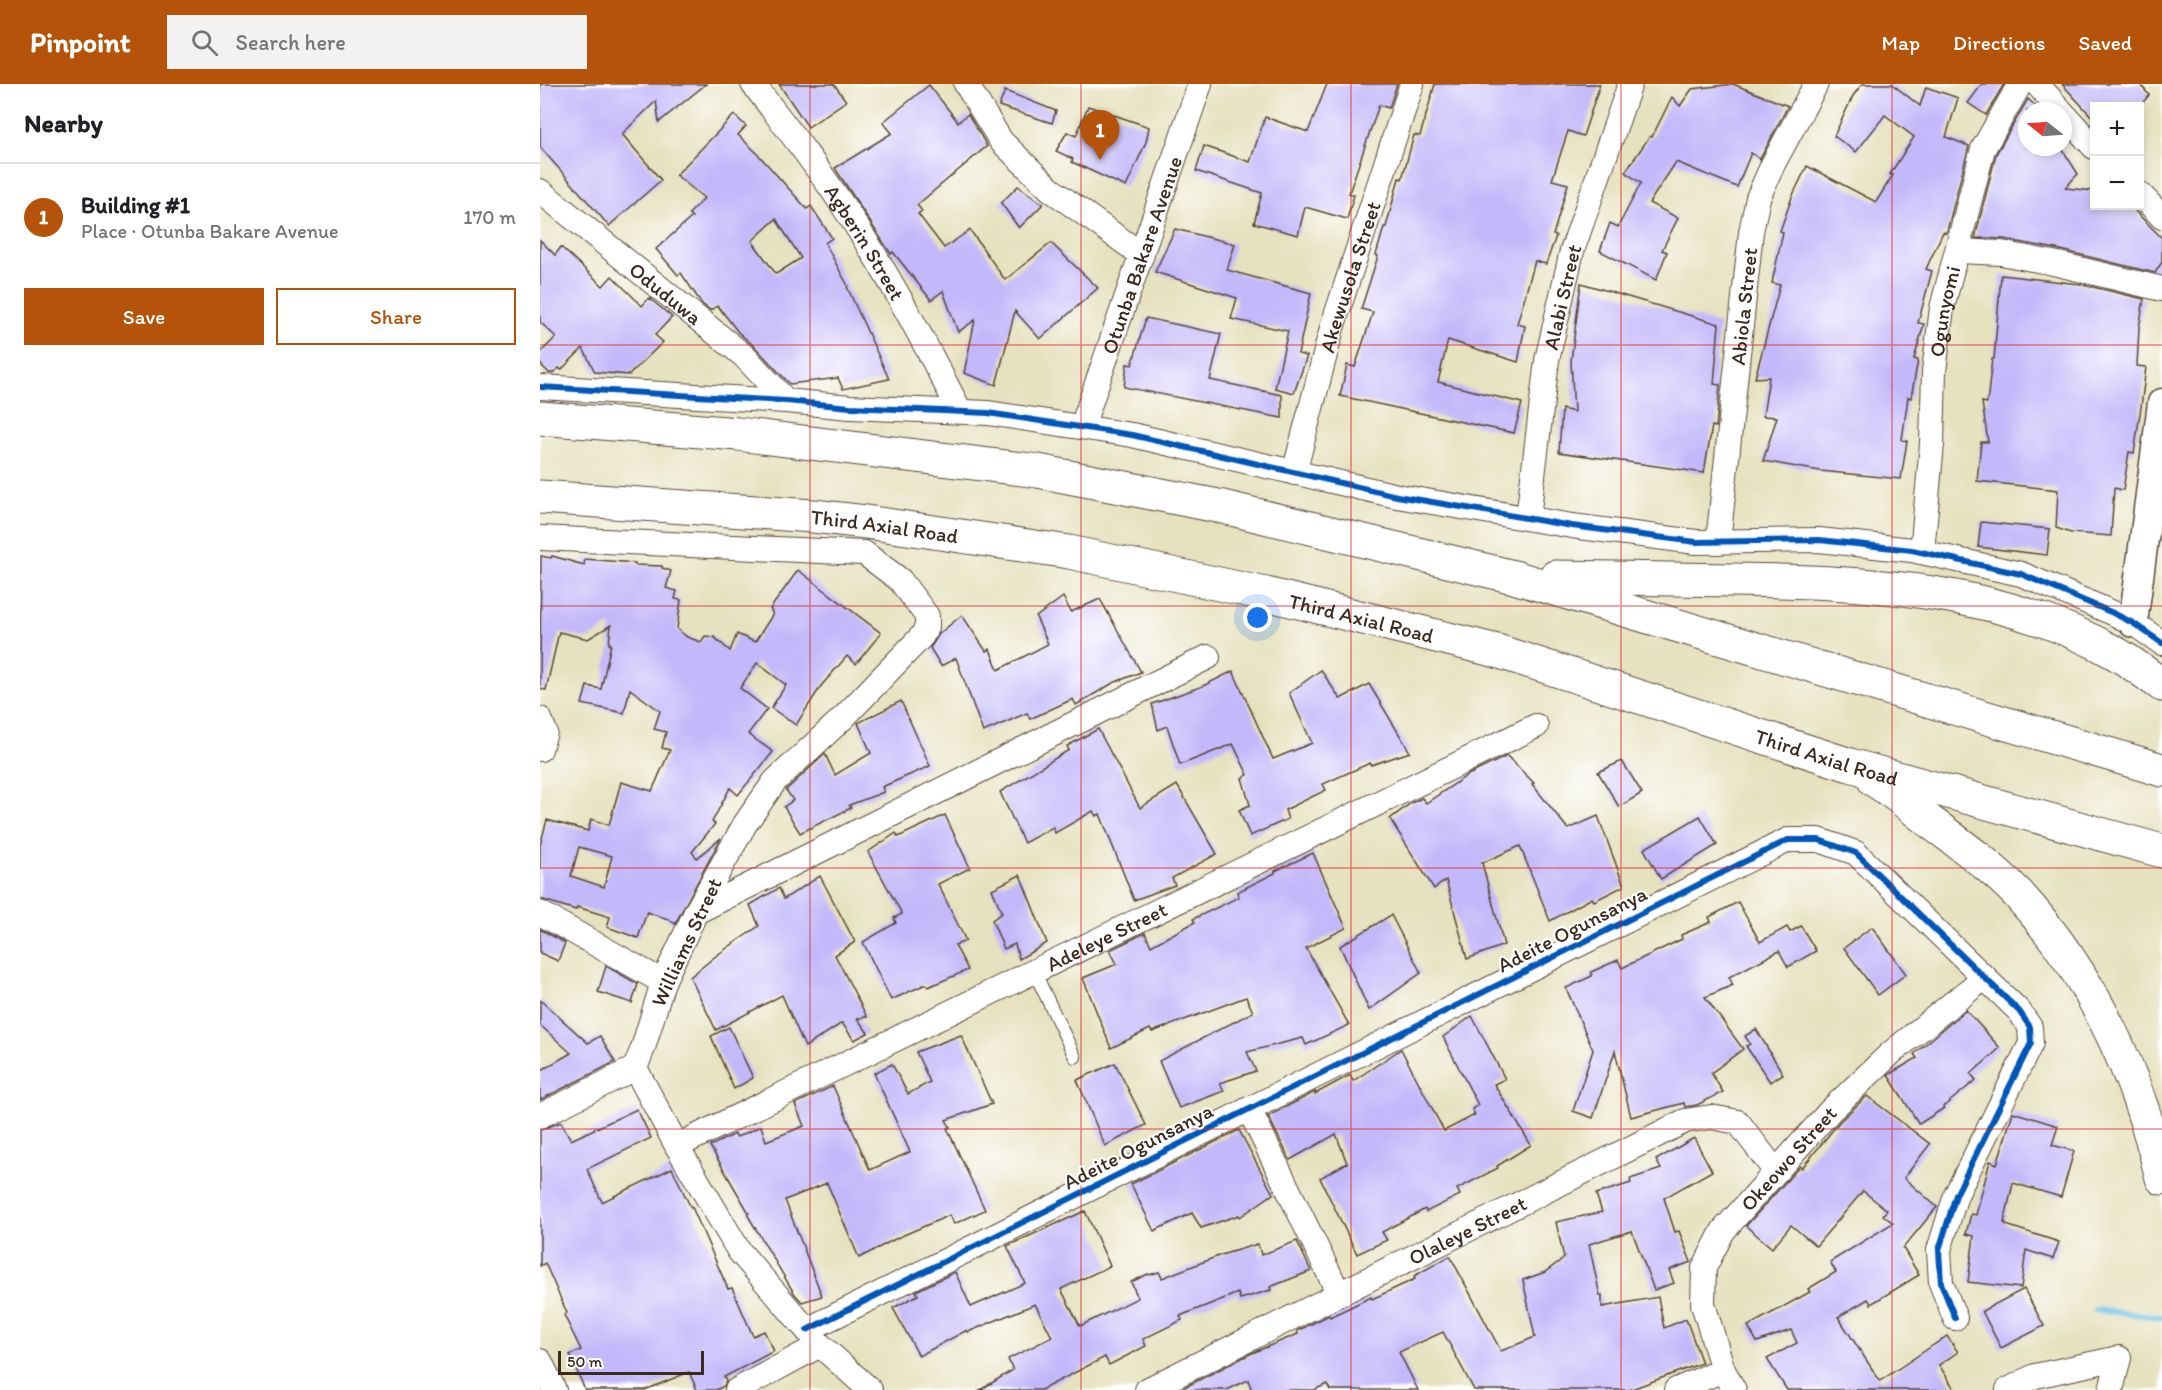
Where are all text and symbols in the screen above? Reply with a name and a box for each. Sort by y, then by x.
search box [167,15,587,69]
text: Pinpoint [30,25,131,59]
icon: search [188,26,221,59]
text: Search here [236,29,346,56]
text: Map [1882,30,1920,55]
text: Directions [1953,30,2045,55]
text: Saved [2078,30,2132,55]
north arrow [2018,102,2072,156]
map controls [2090,102,2144,210]
button: + [2090,102,2144,156]
text: Nearby [24,107,103,139]
pin: 1 [1080,110,1120,160]
street label: Otunba Bakare Avenue [1096,153,1187,357]
button: − [2090,156,2144,210]
street label: Agberin Street [820,179,911,304]
text: Building #1 [81,192,190,219]
street label: Akewusola Street [1314,198,1385,355]
text: 1 [39,205,48,229]
text: 170 m [463,205,516,229]
text: Place · Otunba Bakare Avenue [81,219,339,243]
street label: Alabi Street [1537,240,1586,352]
street label: Abiola Street [1724,246,1762,366]
street label: Oduduwa [625,256,707,330]
street label: Ogunyomi [1923,263,1965,358]
button: Save [24,288,264,345]
button: Share [276,288,516,345]
street label: Third Axial Road [810,503,961,548]
street label: Third Axial Road [1286,588,1437,648]
your location [1243,603,1272,632]
street label: Third Axial Road [1752,723,1902,790]
street label: Williams Street [645,874,727,1010]
street label: Adeite Ogunsanya [1493,880,1651,978]
street label: Adeleye Street [1042,896,1171,976]
street label: Adeite Ogunsanya [1059,1097,1217,1195]
street label: Okeowo Street [1735,1100,1841,1216]
street label: Olaleye Street [1404,1190,1530,1270]
scale bar [558,1348,704,1376]
text: 50 m [567,1352,602,1371]

